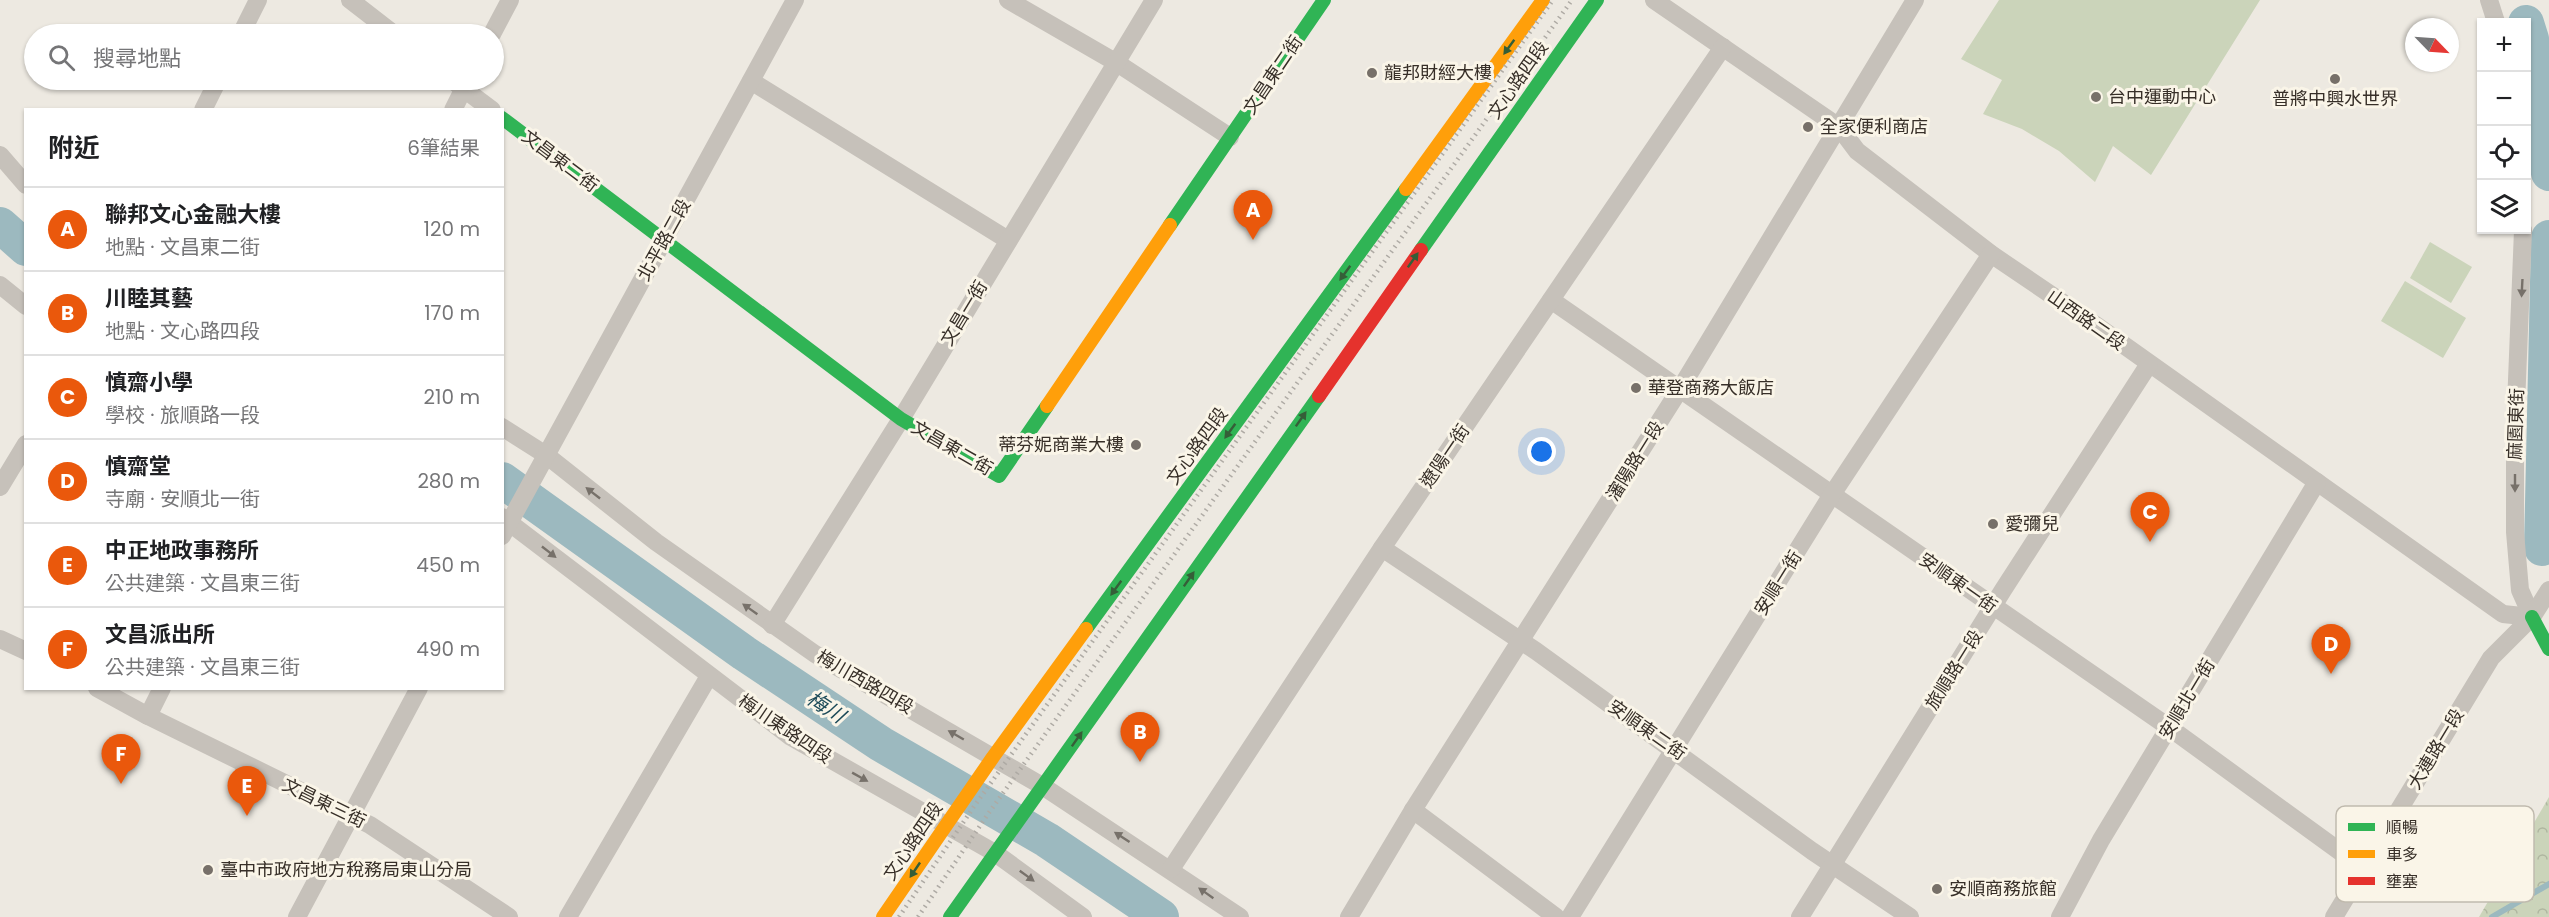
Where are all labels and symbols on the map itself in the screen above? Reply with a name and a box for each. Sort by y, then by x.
north arrow [2405,18,2459,72]
street label: 文昌東二街 [1237,30,1308,119]
street label: 文心路四段 [1482,36,1554,124]
one-way arrow [1503,39,1515,55]
place label: 龍邦財經大樓 [1384,60,1492,85]
marker: 龍邦財經大樓 [1365,66,1379,80]
marker: 普將中興水世界 [2328,72,2342,86]
place label: 台中運動中心 [2108,84,2216,109]
place label: 普將中興水世界 [2272,86,2398,111]
marker: 台中運動中心 [2089,90,2103,104]
place label: 全家便利商店 [1820,114,1928,139]
marker: 全家便利商店 [1801,120,1815,134]
street label: 文昌東二街 [517,124,604,198]
pin: A [1234,190,1272,240]
street label: 北平路二段 [631,194,696,285]
one-way arrow [1407,252,1419,268]
one-way arrow [1339,264,1351,280]
street label: 文昌一街 [934,275,993,350]
one-way arrow [2518,278,2527,297]
street label: 山西路二段 [2042,284,2130,356]
place label: 華登商務大飯店 [1648,375,1774,400]
marker: 華登商務大飯店 [1629,381,1643,395]
street label: 麻園東街 [2502,388,2529,460]
street label: 文心路四段 [1160,402,1233,489]
one-way arrow [1295,412,1307,428]
street label: 文昌東二街 [907,414,997,481]
street label: 瀋陽路一段 [1600,416,1669,506]
street label: 遼陽一街 [1414,419,1475,493]
one-way arrow [1224,422,1236,438]
place label: 蒂芬妮商業大樓 [998,432,1124,457]
your location [1527,437,1556,466]
marker: 蒂芬妮商業大樓 [1129,438,1143,452]
one-way arrow [2510,473,2520,492]
one-way arrow [585,486,601,499]
pin: C [2130,492,2170,542]
place label: 愛彌兒 [2005,511,2059,536]
marker: 愛彌兒 [1986,517,2000,531]
one-way arrow [542,545,557,557]
street label: 安順一街 [1748,546,1807,620]
street label: 安順東一街 [1914,547,2002,619]
one-way arrow [1183,571,1194,587]
one-way arrow [1110,581,1122,596]
one-way arrow [742,603,758,615]
pin: D [2312,624,2350,674]
street label: 旅順路一段 [1919,625,1988,715]
street label: 梅川西路四段 [813,646,917,718]
street label: 安順北一街 [2153,654,2220,744]
water label: 梅川 [803,686,849,728]
street label: 梅川東路四段 [734,688,837,769]
street label: 安順東二街 [1603,694,1691,766]
street label: 大連路一段 [2402,704,2469,794]
pin: B [1120,712,1160,762]
one-way arrow [947,730,964,740]
one-way arrow [1071,731,1083,747]
pin: F [102,734,140,784]
pin: E [228,766,266,816]
street label: 文昌東三街 [278,772,370,834]
one-way arrow [852,772,869,782]
street label: 文心路四段 [877,796,948,885]
legend [2336,806,2534,902]
text: 順暢 [2386,816,2418,839]
one-way arrow [1114,832,1130,843]
text: 車多 [2386,843,2418,866]
place label: 臺中市政府地方稅務局東山分局 [220,857,472,882]
one-way arrow [909,862,921,878]
marker: 臺中市政府地方稅務局東山分局 [201,863,215,877]
one-way arrow [1019,870,1035,882]
text: 壅塞 [2386,870,2418,893]
place label: 安順商務旅館 [1949,876,2057,901]
marker: 安順商務旅館 [1930,882,1944,896]
one-way arrow [1198,887,1214,899]

